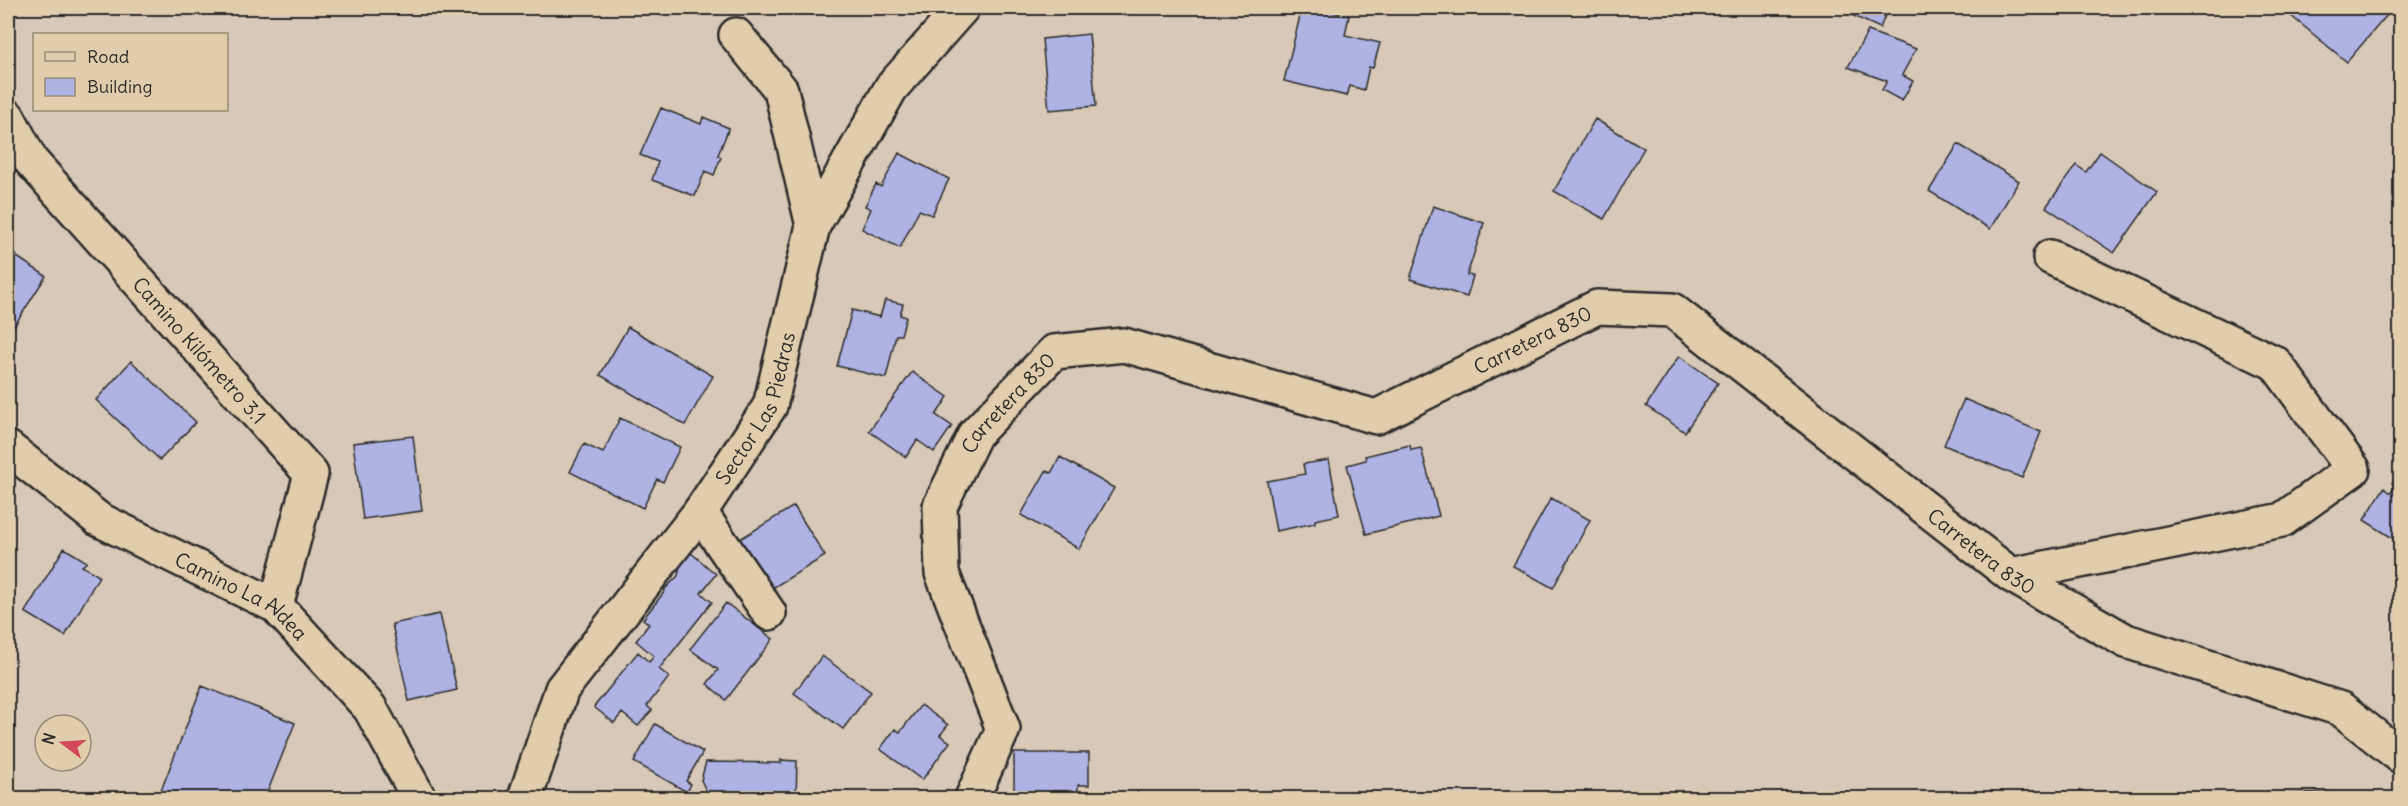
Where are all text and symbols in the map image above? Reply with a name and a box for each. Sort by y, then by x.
legend [33,33,228,111]
text: Road [87,45,130,68]
text: Building [87,75,152,98]
street label: Camino Kilómetro 3.1 [128,271,272,428]
street label: Carretera 830 [1469,299,1595,379]
street label: Sector Las Piedras [709,329,800,489]
street label: Carretera 830 [955,347,1060,457]
street label: Carretera 830 [1923,502,2040,599]
street label: Camino La Aldea [171,546,313,645]
north arrow [33,713,93,773]
text: N [37,730,60,747]

